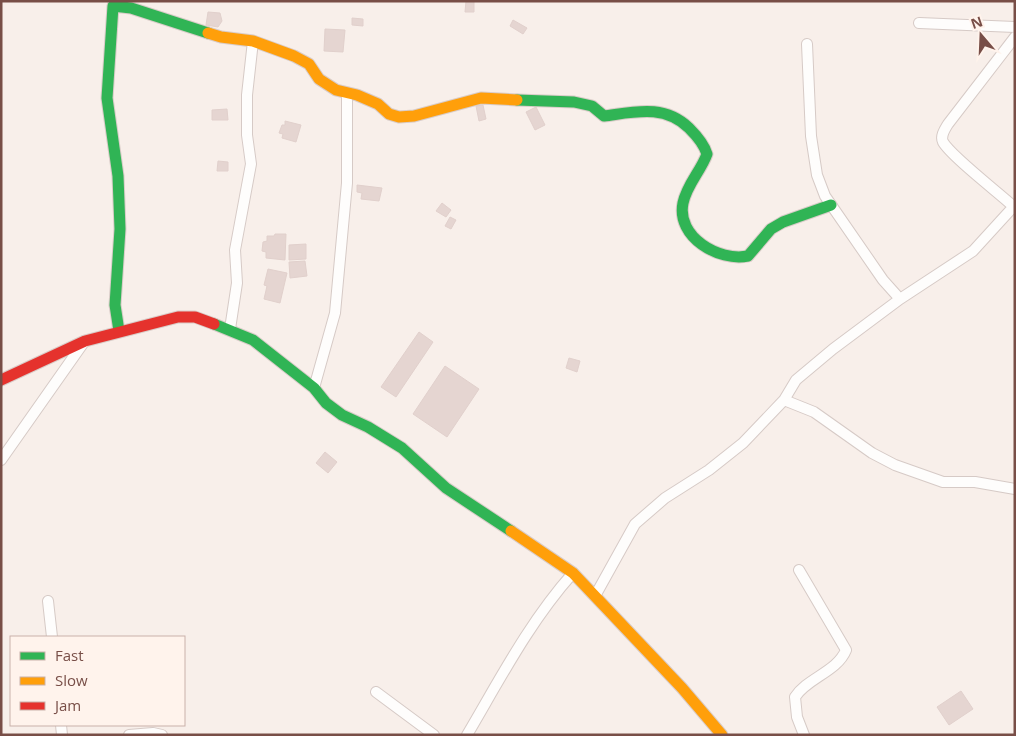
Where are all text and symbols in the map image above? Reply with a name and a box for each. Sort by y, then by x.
north arrow [956,10,1006,60]
text: N [968,11,985,33]
legend [10,636,185,726]
text: Fast [55,645,84,665]
text: Slow [55,670,88,690]
text: Jam [53,695,81,715]

